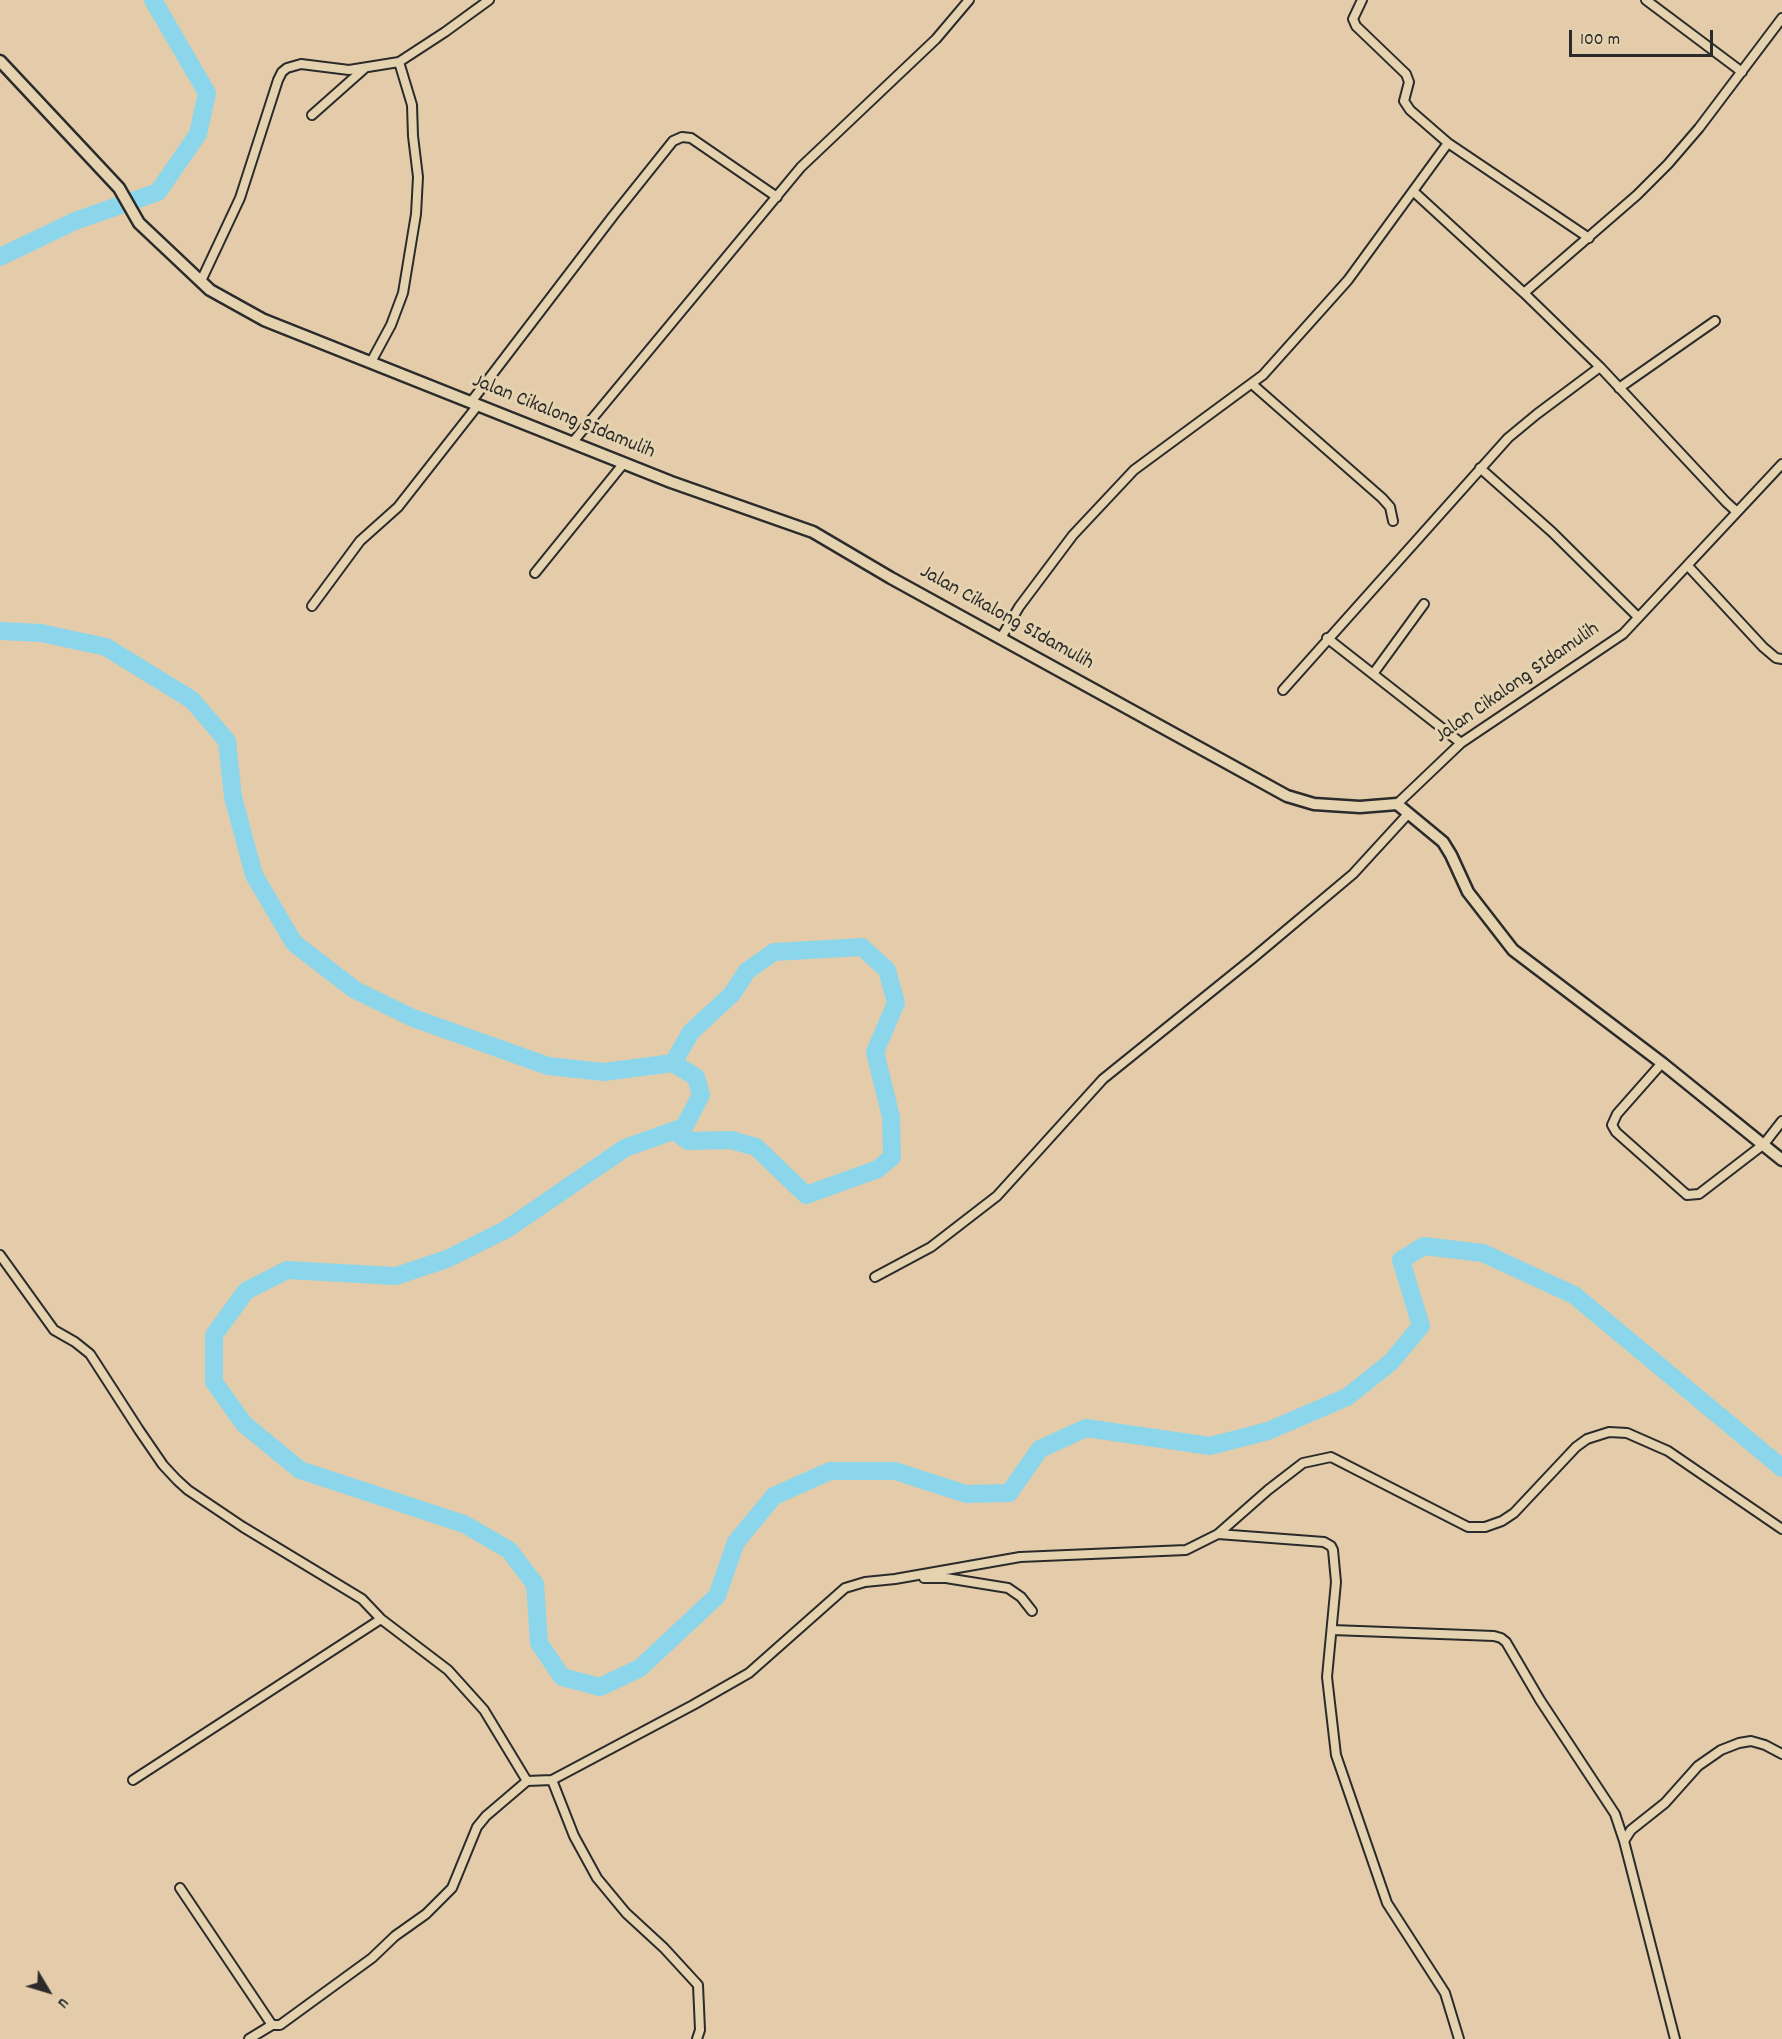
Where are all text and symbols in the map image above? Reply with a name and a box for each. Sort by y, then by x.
scale bar [1572,18,1716,56]
text: 100 m [1580,28,1620,53]
street label: Jalan Cikalong SIdamulih [468,370,658,466]
street label: Jalan Cikalong SIdamulih [915,561,1097,677]
street label: Jalan Cikalong SIdamulih [1431,618,1605,750]
north arrow [18,1961,78,2021]
text: U [51,1992,74,2013]

